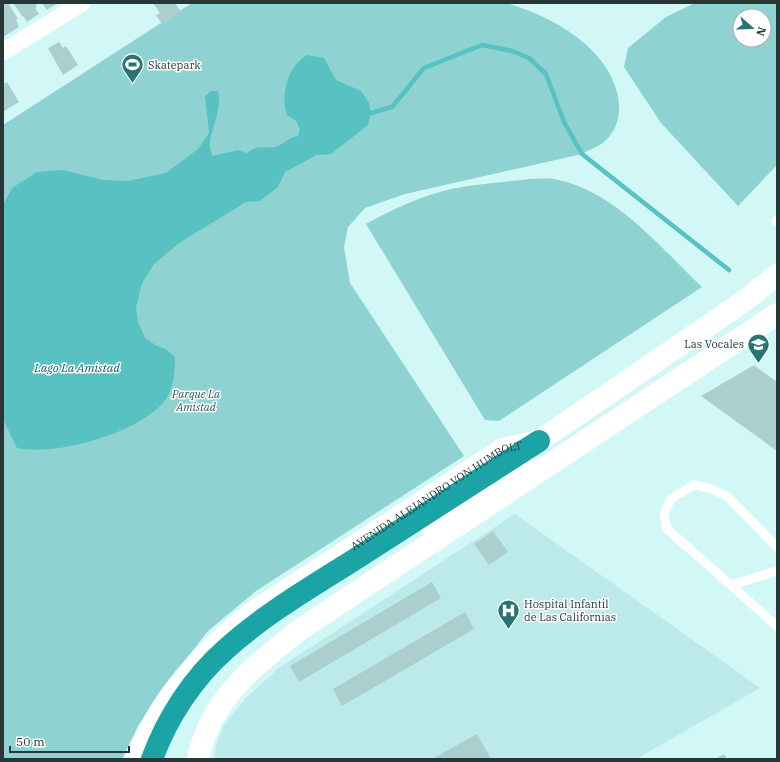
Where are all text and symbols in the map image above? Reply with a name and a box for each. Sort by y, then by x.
north arrow [732,8,772,48]
text: N [753,25,769,38]
sports icon: Skatepark [120,52,146,85]
place label: Skatepark [148,58,201,72]
school or university icon: Las Vocales [746,331,772,364]
place label: Las Vocales [684,337,744,351]
water label: Lago La Amistad [33,360,120,375]
park label: Parque La Amistad [171,387,220,414]
street label: AVENIDA ALEJANDRO VON HUMBOLT [348,438,523,553]
hospital icon: Hospital Infantil de Las Californias [495,597,521,630]
place label: Hospital Infantil de Las Californias [524,597,616,624]
scale bar [10,728,129,754]
text: 50 m [16,734,45,749]

